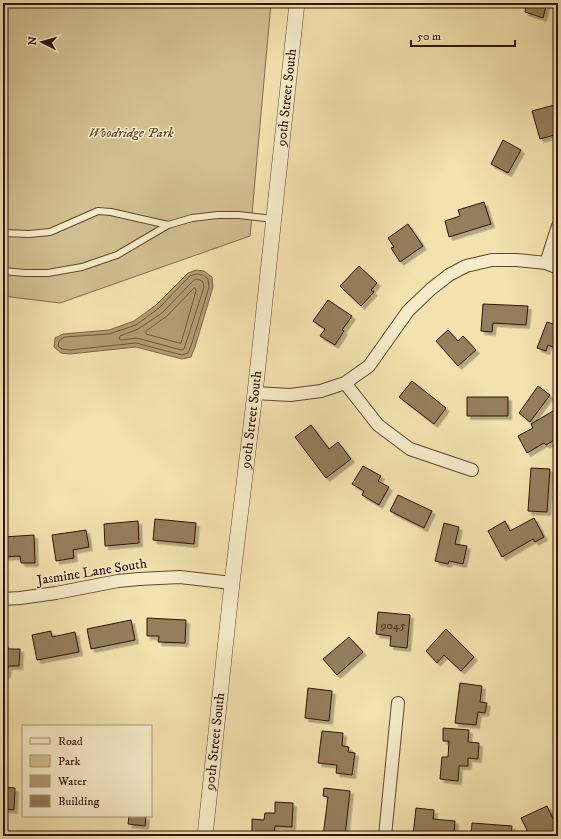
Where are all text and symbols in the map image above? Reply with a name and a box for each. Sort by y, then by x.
north arrow [22,22,62,62]
scale bar [411,22,515,48]
text: 50 m [417,29,441,44]
text: N [26,36,40,46]
street label: 90th Street South [273,47,301,148]
park label: Woodridge Park [88,124,174,142]
street label: 90th Street South [237,369,266,470]
street label: Jasmine Lane South [34,554,149,590]
house number: 9045 [379,618,406,633]
street label: 90th Street South [201,691,229,792]
legend [22,725,152,817]
text: Road [58,734,83,749]
text: Park [58,754,80,769]
text: Water [57,774,87,789]
text: Building [58,794,99,809]

